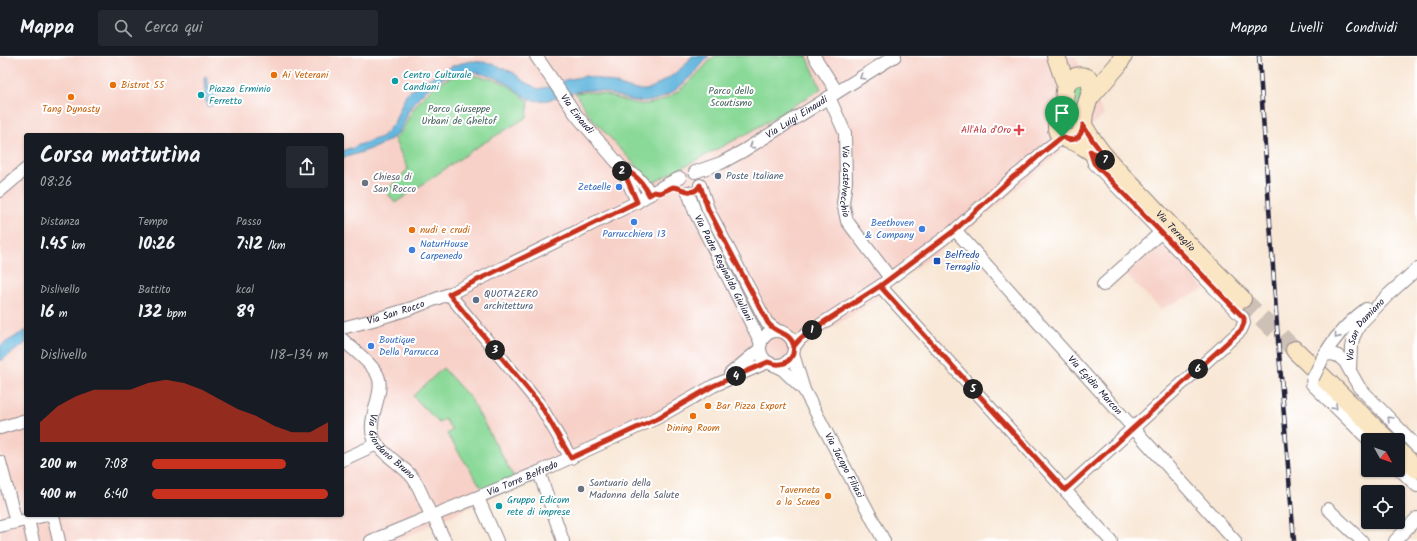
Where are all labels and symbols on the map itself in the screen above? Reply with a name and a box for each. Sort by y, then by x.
place label: Ai Veterani [282,67,329,83]
place label: Centro Culturale Candiani [403,67,472,95]
marker: Ai Veterani [269,70,279,80]
one-way arrow [859,72,866,79]
marker: Centro Culturale Candiani [390,76,400,86]
place label: Bistrot 55 [121,77,165,93]
marker: Bistrot 55 [108,80,118,90]
place label: Piazza Erminio Ferretto [209,81,271,109]
park label: Parco dello Scoutismo [708,83,754,111]
marker: Piazza Erminio Ferretto [196,90,206,100]
street label: Via Einaudi [556,91,598,138]
marker: Tang Dynasty [66,92,76,102]
street label: Via Luigi Einaudi [763,92,832,143]
pin [1045,96,1079,137]
place label: Tang Dynasty [42,101,100,117]
park label: Parco Giuseppe Urbani de Gheltof [421,101,498,129]
place label: All'Ala d'Oro [961,122,1011,138]
marker: All'Ala d'Oro [1014,125,1024,135]
one-way arrow [749,141,756,148]
street label: Via Castelvecchio [835,145,854,219]
pin: 7 [1095,150,1115,170]
pin: 2 [612,161,632,181]
place label: Poste Italiane [726,168,784,184]
place label: Chiesa di San Rocco [373,169,417,197]
marker: Poste Italiane [713,171,723,181]
marker: Chiesa di San Rocco [360,178,370,188]
place label: Zetaelle [578,179,611,195]
marker: Zetaelle [614,182,624,192]
street label: Via Terraglio [1152,207,1199,256]
street label: Via Padre Reginaldo Giuliani [690,212,757,325]
place label: Beethoven & Company [865,215,914,243]
marker: Parrucchiera 13 [629,217,639,227]
place label: nudi e crudi [420,222,471,238]
marker: Beethoven & Company [917,224,927,234]
marker: nudi e crudi [407,225,417,235]
place label: Parrucchiera 13 [602,226,666,242]
place label: NaturHouse Carpenedo [420,236,469,264]
marker: NaturHouse Carpenedo [407,245,417,255]
place label: Belfredo Terraglio [945,247,981,275]
marker: Belfredo Terraglio [932,256,942,266]
place label: QUOTAZERO architettura [484,286,538,314]
street label: Via San Damiano [1342,294,1389,361]
marker: QUOTAZERO architettura [471,295,481,305]
street label: Via San Rocco [365,296,427,329]
pin: 1 [802,320,822,340]
one-way arrow [1335,331,1342,338]
place label: Boutique Della Parrucca [379,332,439,360]
pin: 3 [485,340,505,360]
marker: Boutique Della Parrucca [366,341,376,351]
street label: Via Egidio Marcon [1064,352,1126,419]
pin: 6 [1188,359,1208,379]
pin: 4 [726,366,746,386]
pin: 5 [963,379,983,399]
place label: Bar Pizza Export [716,398,786,414]
marker: Bar Pizza Export [703,401,713,411]
one-way arrow [1330,402,1338,410]
marker: Dining Room [688,411,698,421]
street label: Via Giordano Bruno [364,412,419,483]
one-way arrow [1387,416,1395,424]
place label: Dining Room [666,420,720,436]
street label: Via Jacopo Filiasi [820,430,868,502]
north arrow [1361,433,1405,477]
street label: Via Torre Belfredo [485,456,561,501]
place label: Santuario della Madonna della Salute [589,475,680,503]
place label: Taverneta a la Scuea [776,482,820,510]
marker: Santuario della Madonna della Salute [576,484,586,494]
marker: Taverneta a la Scuea [823,491,833,501]
place label: Gruppo Edicom rete di imprese [507,492,571,520]
marker: Gruppo Edicom rete di imprese [494,501,504,511]

